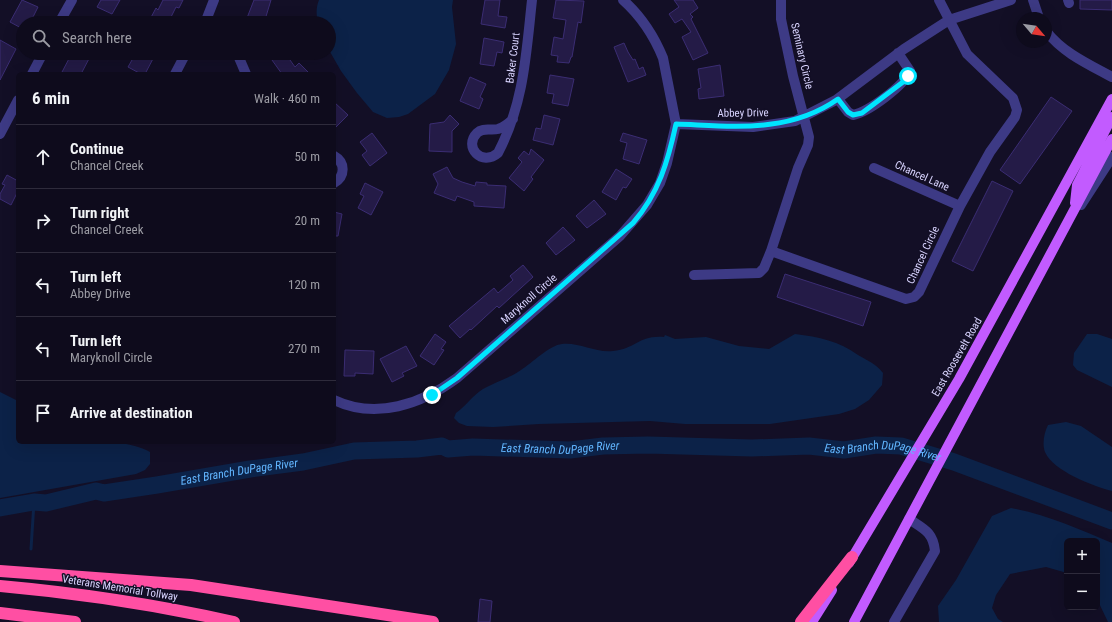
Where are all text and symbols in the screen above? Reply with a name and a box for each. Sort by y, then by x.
north arrow [1016,12,1052,48]
search box [16,16,336,60]
street label: Seminary Circle [788,22,816,90]
icon: search [30,27,52,49]
text: Search here [62,29,132,47]
street label: Baker Court [503,32,523,84]
route start [899,67,917,85]
text: 6 min [32,88,70,108]
text: Walk · 460 m [254,91,320,106]
street label: Abbey Drive [717,106,769,120]
text: Continue [70,140,124,158]
icon: ahead [32,146,54,168]
text: 50 m [294,149,320,164]
text: Chancel Creek [70,158,144,173]
street label: Chancel Lane [893,158,951,194]
text: Turn right [70,204,129,222]
icon: right [32,210,54,232]
text: 20 m [294,213,320,228]
text: Chancel Creek [70,222,144,237]
street label: Chancel Circle [904,224,942,286]
text: Turn left [70,268,121,286]
street label: Maryknoll Circle [498,271,560,327]
icon: left [32,274,54,296]
text: 120 m [288,277,320,292]
text: Abbey Drive [70,286,131,301]
street label: East Roosevelt Road [929,315,985,399]
text: Turn left [70,332,121,350]
icon: left [32,338,54,360]
text: 270 m [288,341,320,356]
text: Maryknoll Circle [70,350,152,365]
route end [423,386,441,404]
icon: arrive [32,402,54,424]
text: Arrive at destination [70,404,193,422]
water label: East Branch DuPage River [824,438,943,465]
water label: East Branch DuPage River [501,439,620,457]
water label: East Branch DuPage River [179,456,299,488]
map controls [1064,538,1100,610]
button: + [1064,538,1100,574]
street label: Veterans Memorial Tollway [61,572,179,604]
button: − [1064,574,1100,610]

